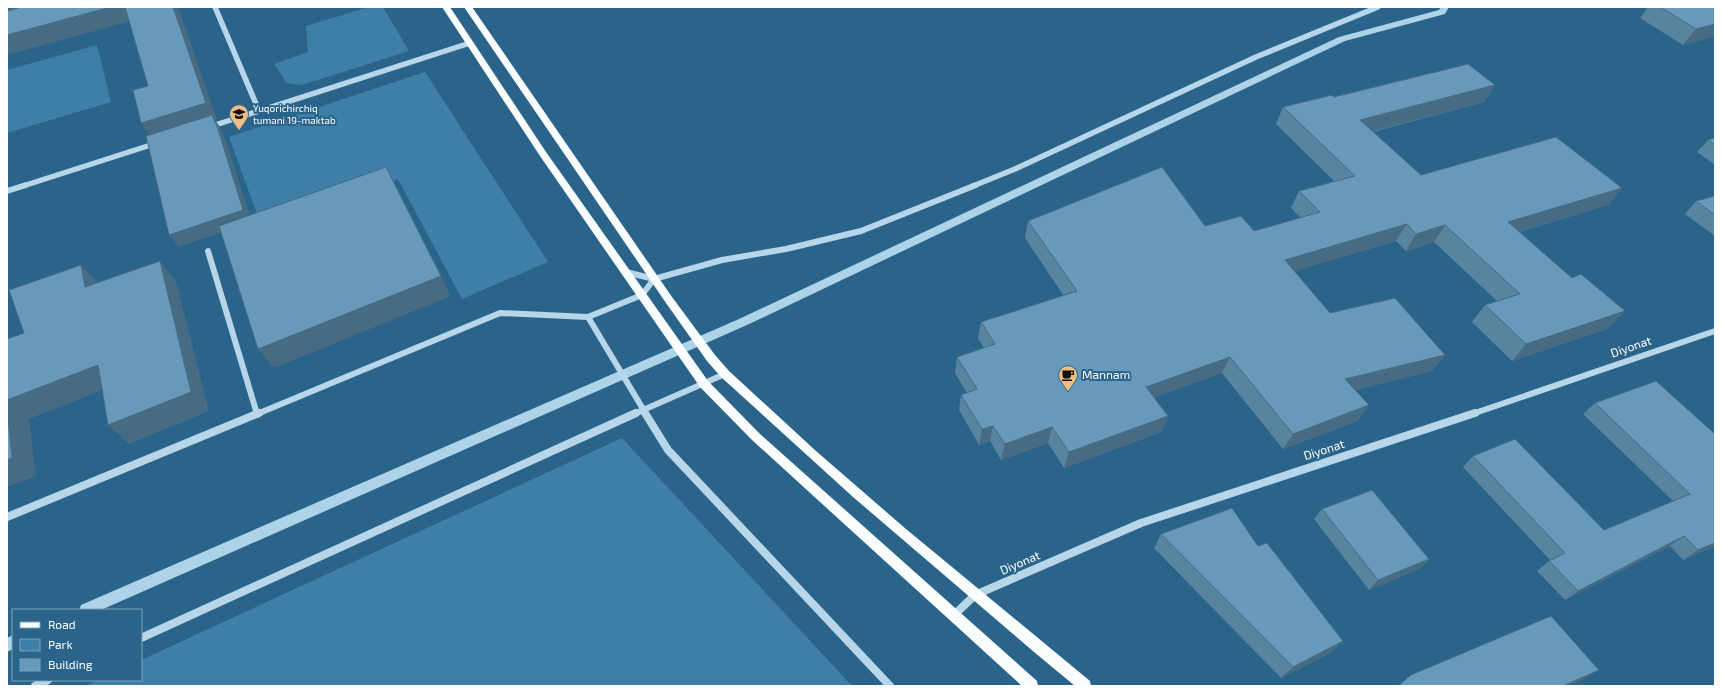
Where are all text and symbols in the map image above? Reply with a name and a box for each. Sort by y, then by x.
place label: Yuqorichirchiq tumani 19-maktab [253,102,336,126]
school or university icon: Yuqorichirchiq tumani 19-maktab [228,103,250,131]
street label: Diyonat [1608,332,1653,360]
cafe icon: Mannam [1057,364,1079,392]
place label: Mannam [1082,367,1130,381]
street label: Diyonat [1301,436,1346,462]
street label: Diyonat [997,547,1042,577]
legend [12,609,142,681]
text: Road [48,617,76,631]
text: Park [48,637,73,651]
text: Building [48,657,93,671]

